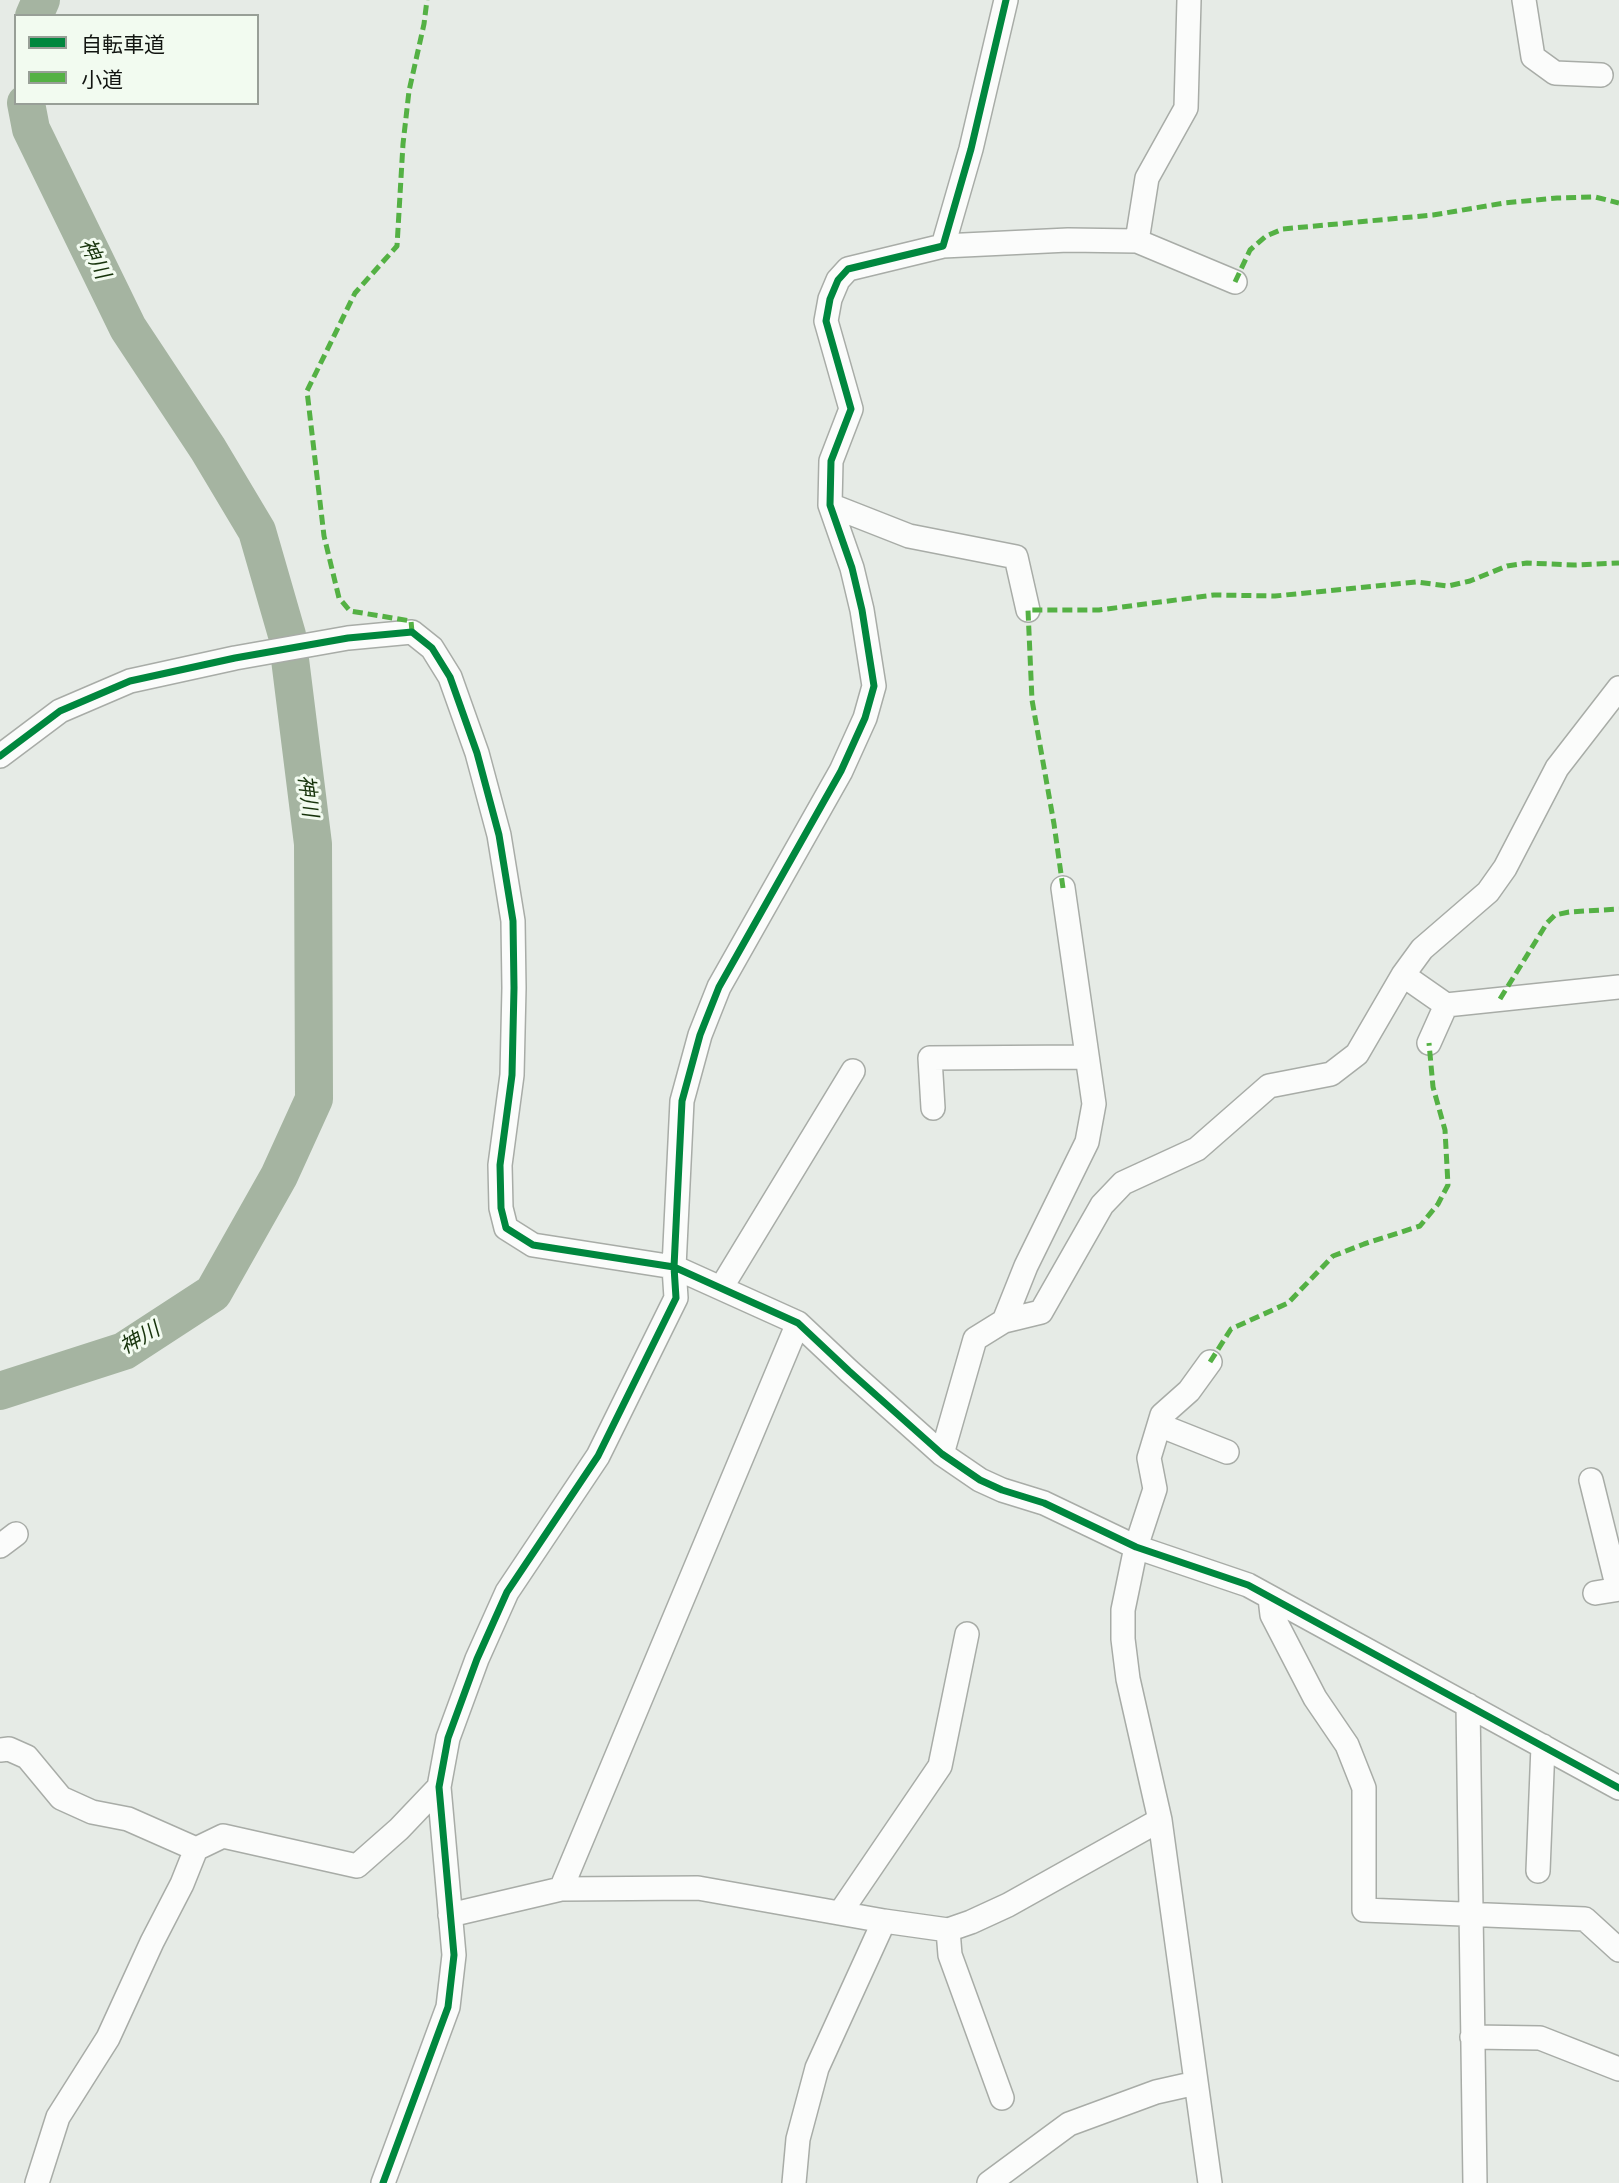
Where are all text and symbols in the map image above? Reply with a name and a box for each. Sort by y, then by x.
legend [14,14,259,105]
text: 自転車道 [81,32,165,58]
text: 小道 [81,67,123,93]
water label: 神川 [73,235,115,283]
water label: 神川 [292,774,322,818]
water label: 神川 [116,1318,164,1360]

